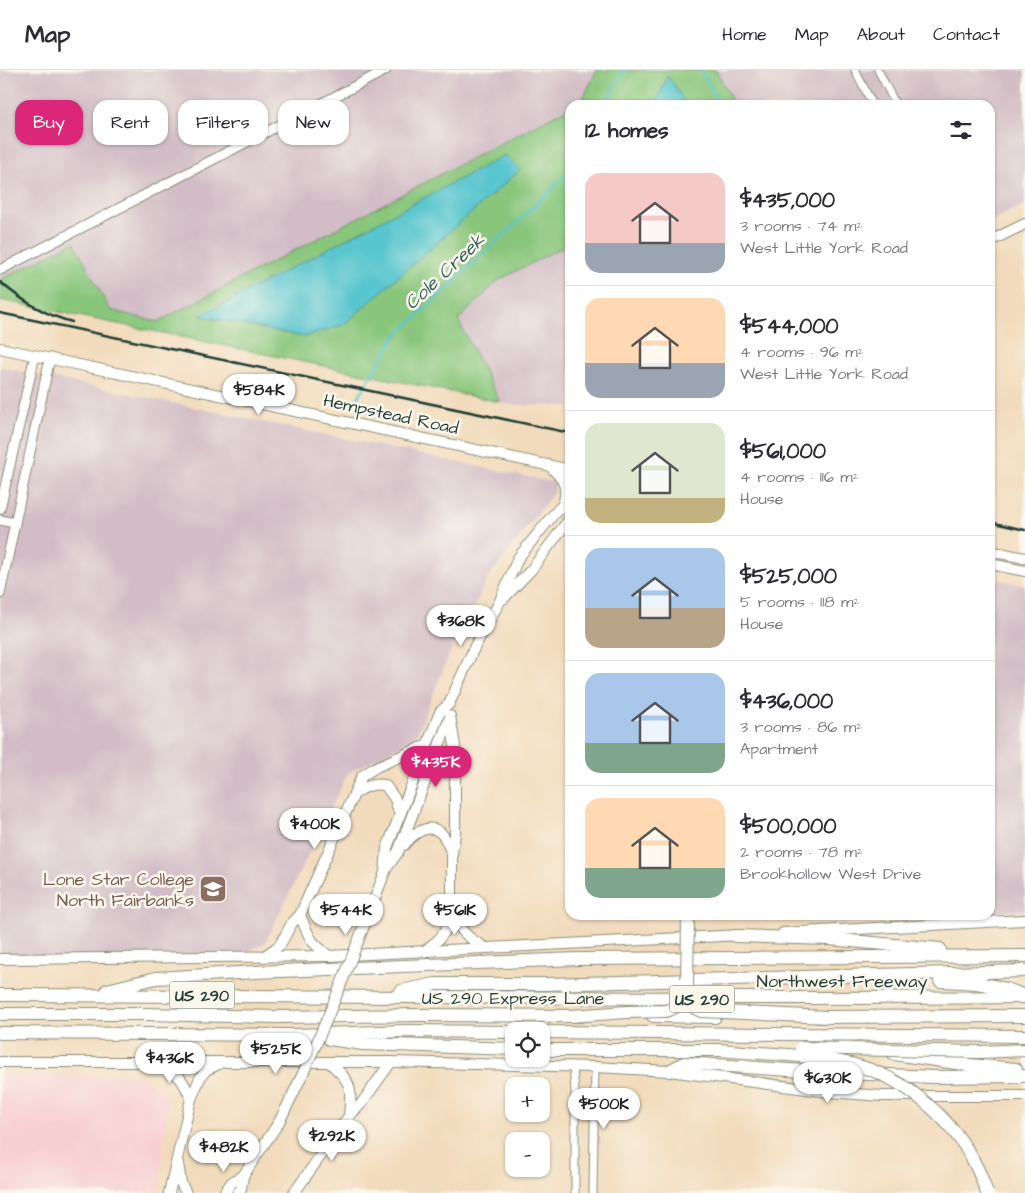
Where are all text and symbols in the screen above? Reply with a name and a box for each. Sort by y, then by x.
text: Map [25,18,70,52]
text: Home [722,22,767,47]
text: Map [795,22,829,47]
text: About [857,22,905,47]
text: Contact [933,22,1000,47]
chip: Buy [15,100,83,145]
chip: Rent [93,100,168,145]
chip: Filters [178,100,268,145]
chip: New [278,100,349,145]
text: 12 homes [585,116,669,145]
icon: filters [947,116,975,144]
text: $435,000 [740,186,835,215]
icon: home [625,193,685,253]
text: 3 rooms · 74 m² [740,215,863,237]
water label: Cole Creek [399,228,491,316]
text: West Little York Road [740,237,908,259]
text: $544,000 [740,312,839,341]
icon: home [625,318,685,378]
text: 4 rooms · 96 m² [740,341,864,363]
text: West Little York Road [740,363,908,385]
pin: $584K [224,374,294,416]
text: $584K [233,379,285,401]
street label: Hempstead Road [321,388,461,441]
text: $561,000 [740,437,826,466]
icon: home [625,443,685,503]
text: 4 rooms · 116 m² [740,466,859,488]
text: House [740,488,784,510]
text: $525,000 [740,562,837,591]
icon: home [625,568,685,628]
text: 5 rooms · 118 m² [740,591,859,613]
pin: $368K [426,604,496,647]
text: $368K [437,610,485,632]
text: House [740,613,784,635]
text: $436,000 [740,687,833,716]
icon: home [625,693,685,753]
text: 3 rooms · 86 m² [740,716,862,738]
text: Apartment [740,738,818,760]
pin: $435K [401,746,471,788]
text: $435K [412,751,460,773]
pin: $400K [280,808,350,850]
text: $500,000 [740,812,837,841]
text: $400K [290,813,340,835]
icon: home [625,818,685,878]
text: 2 rooms · 78 m² [740,841,863,863]
text: Brookhollow West Drive [740,863,922,885]
place label: Lone Star College North Fairbanks [43,867,194,913]
school or university icon: Lone Star College North Fairbanks [198,874,228,904]
pin: $544K [311,894,381,936]
pin: $561K [420,894,490,936]
text: $544K [320,899,372,921]
text: $561K [434,899,476,921]
street label: Northwest Freeway [757,969,928,995]
road number: US 290 [170,982,234,1008]
street label: US 290 Express Lane [422,986,604,1011]
road number: US 290 [670,986,734,1012]
map controls [505,1022,550,1177]
button: locate [505,1022,550,1067]
pin: $525K [241,1032,311,1075]
text: $525K [251,1038,301,1060]
pin: $436K [135,1042,205,1084]
text: $436K [146,1047,194,1069]
pin: $630K [793,1062,863,1104]
text: $630K [805,1067,851,1089]
button: + [505,1077,550,1122]
pin: $500K [569,1088,639,1130]
text: $500K [579,1093,629,1115]
pin: $292K [297,1120,367,1162]
text: $292K [309,1125,355,1147]
pin: $482K [189,1130,259,1173]
button: − [505,1132,550,1177]
text: $482K [199,1136,249,1158]

